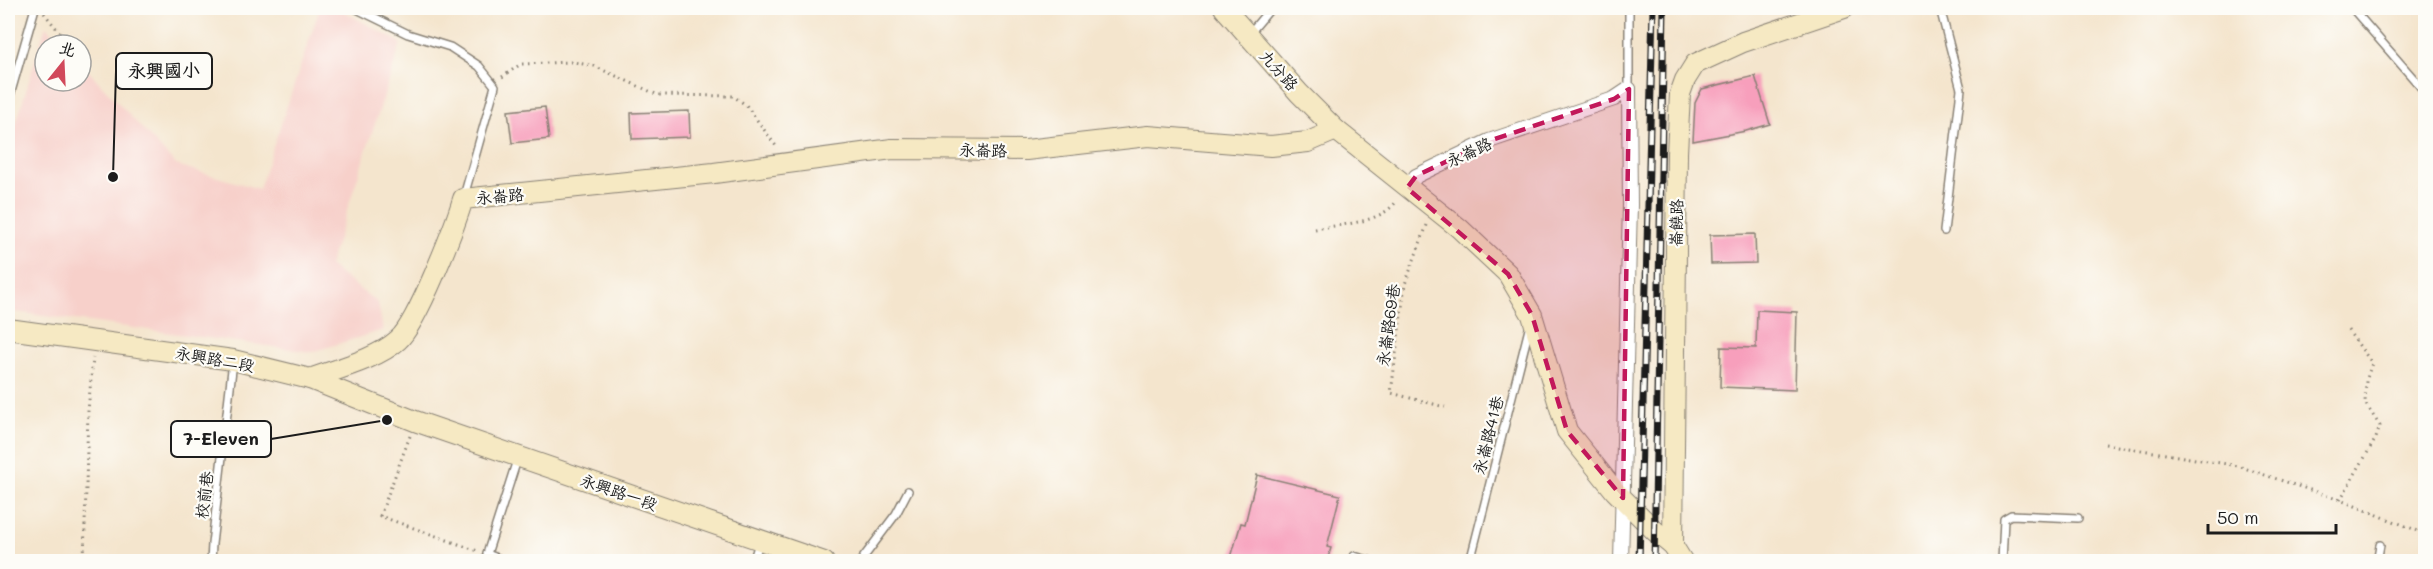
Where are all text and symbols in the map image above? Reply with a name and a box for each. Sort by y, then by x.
north arrow [33,33,93,93]
text: 北 [57,36,79,61]
street label: 九分路 [1256,45,1303,95]
callout: 永興國小 [116,53,212,89]
text: 永興國小 [128,58,200,82]
street label: 永崙路 [1443,132,1495,171]
street label: 永崙路 [959,139,1007,160]
street label: 永崙路 [475,183,525,208]
street label: 崙饒路 [1665,199,1686,247]
street label: 永崙路69巷 [1371,282,1404,368]
street label: 永興路二段 [174,341,256,376]
street label: 永崙路41巷 [1468,393,1507,476]
callout: 7-Eleven [171,421,271,457]
text: 7-Eleven [183,426,259,450]
street label: 永興路一段 [578,469,660,514]
street label: 校前巷 [190,470,217,520]
scale bar [2208,497,2336,535]
text: 50 m [2217,505,2259,529]

